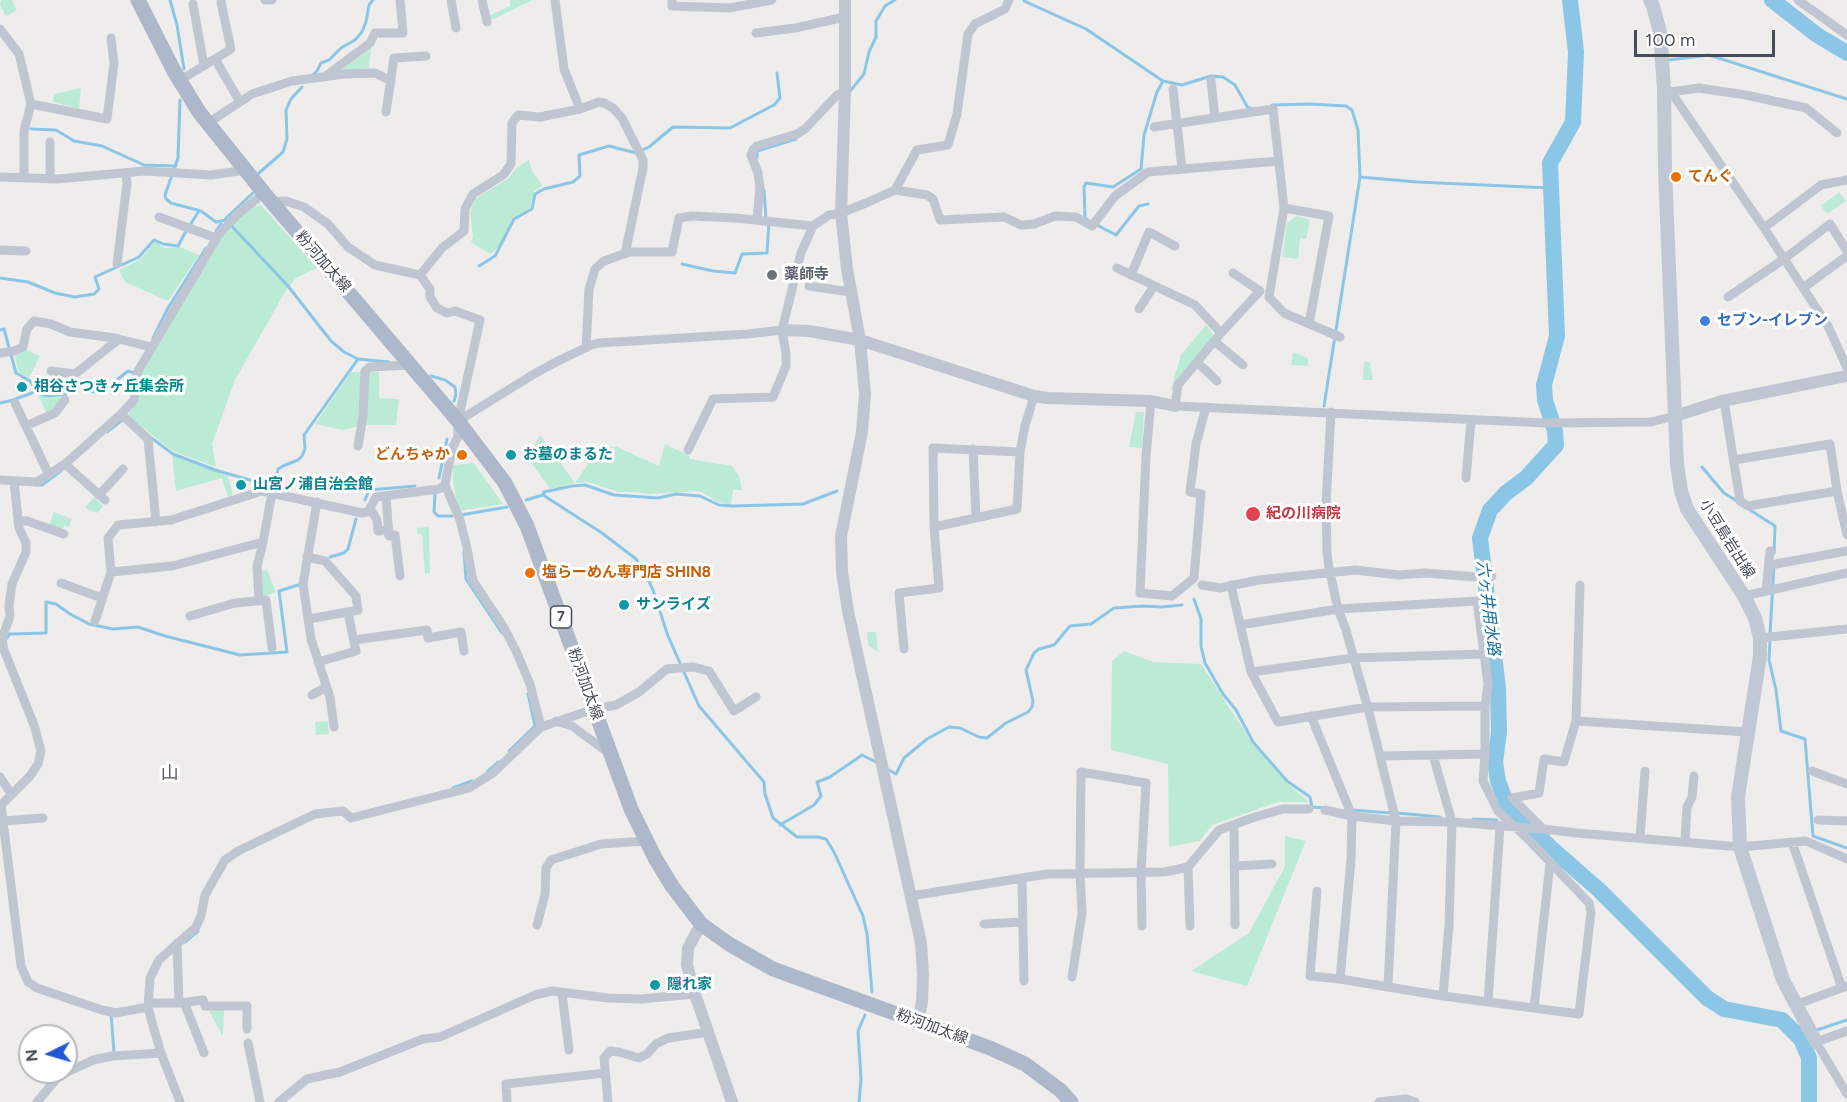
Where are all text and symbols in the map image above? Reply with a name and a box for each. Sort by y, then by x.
scale bar [1637,18,1778,56]
text: 100 m [1645,29,1695,51]
place label: てんぐ [1688,168,1733,186]
marker: てんぐ [1669,170,1683,184]
street label: 粉河加太線 [292,228,354,296]
place label: 薬師寺 [784,266,829,284]
marker: 薬師寺 [765,268,779,282]
place label: セブン-イレブン [1717,312,1828,330]
marker: セブン-イレブン [1698,314,1712,328]
place label: 相谷さつきヶ丘集会所 [34,378,184,396]
marker: 相谷さつきヶ丘集会所 [15,380,29,394]
place label: どんちゃか [375,446,450,464]
place label: お墓のまるた [523,446,613,464]
marker: どんちゃか [455,448,469,462]
marker: お墓のまるた [504,448,518,462]
place label: 山宮ノ浦自治会館 [253,476,373,494]
marker: 山宮ノ浦自治会館 [234,478,248,492]
street label: 小豆島岩出線 [1696,496,1758,582]
marker: 紀の川病院 [1244,505,1262,523]
place label: 紀の川病院 [1266,505,1341,523]
water label: 六ヶ井用水路 [1473,559,1503,657]
place label: 塩らーめん専門店 SHIN8 [542,564,711,582]
marker: 塩らーめん専門店 SHIN8 [523,566,537,580]
place label: サンライズ [636,596,711,614]
marker: サンライズ [617,598,631,612]
road number: 7 [550,606,572,628]
street label: 粉河加太線 [564,646,606,722]
district label: 山 [161,763,179,785]
place label: 隠れ家 [667,976,712,994]
marker: 隠れ家 [648,978,662,992]
street label: 粉河加太線 [894,1006,970,1048]
north arrow [18,1024,78,1084]
text: N [22,1048,42,1062]

